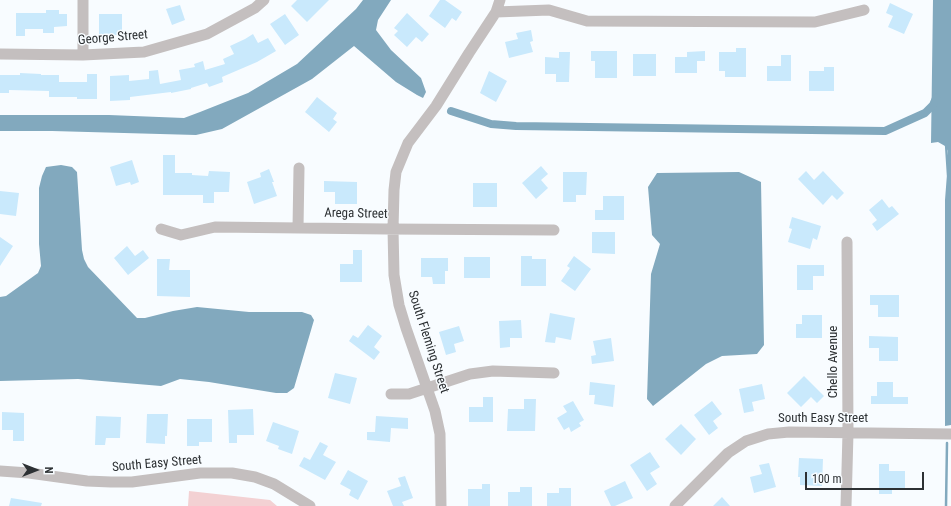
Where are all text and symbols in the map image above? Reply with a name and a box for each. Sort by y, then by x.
street label: George Street [77,27,149,49]
street label: Arega Street [324,206,388,222]
street label: South Fleming Street [404,289,452,395]
street label: Chello Avenue [826,326,842,398]
street label: South Easy Street [778,411,868,427]
north arrow [16,450,56,490]
street label: South Easy Street [111,452,203,476]
scale bar [807,464,926,490]
text: N [42,467,55,473]
text: 100 m [812,472,842,486]

